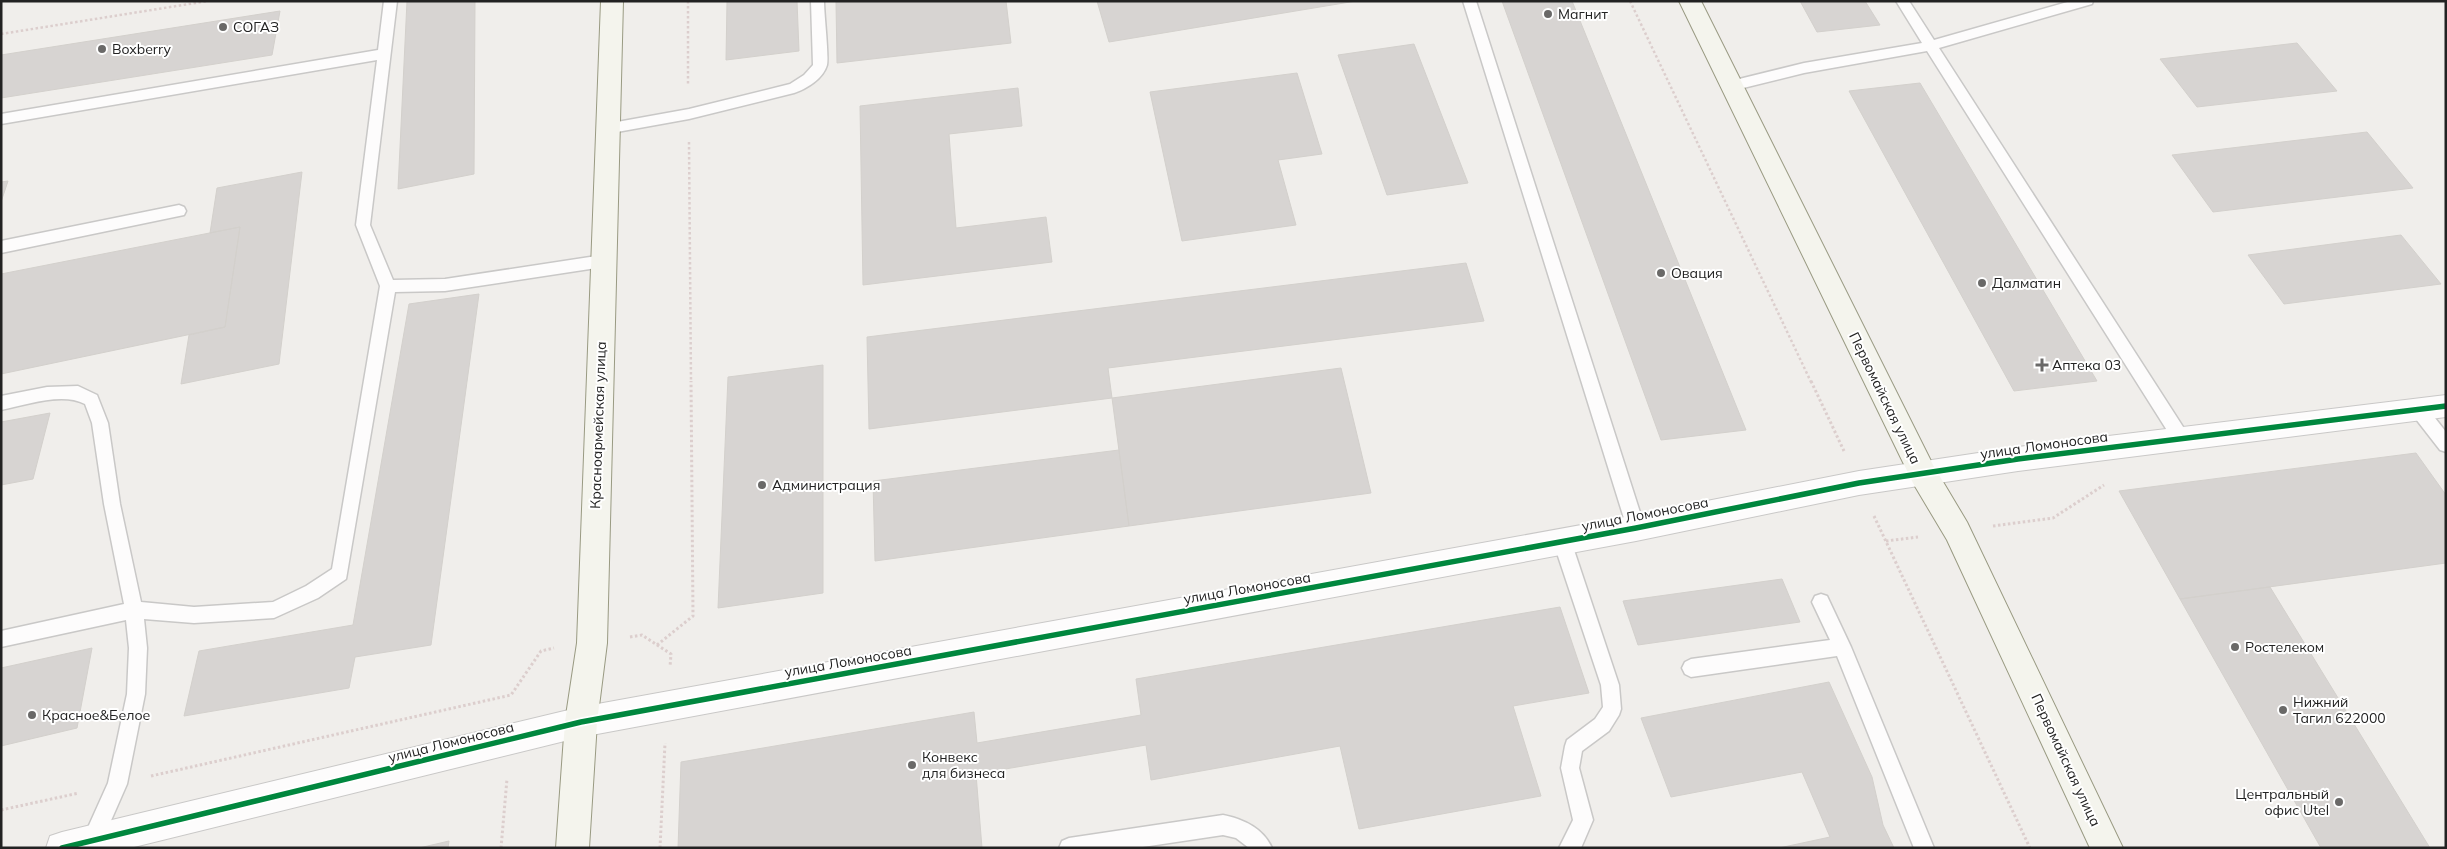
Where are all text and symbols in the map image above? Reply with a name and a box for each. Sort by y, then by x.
place label: Магнит [1558,5,1608,23]
marker: Магнит [1542,8,1554,20]
place label: СОГАЗ [233,18,279,36]
marker: СОГАЗ [217,21,229,33]
place label: Boxberry [112,40,171,58]
marker: Boxberry [96,43,108,55]
place label: Овация [1671,264,1723,282]
marker: Овация [1655,267,1667,279]
place label: Далматин [1992,274,2061,292]
marker: Далматин [1976,277,1988,289]
street label: Первомайская улица [1845,329,1925,467]
street label: Красноармейская улица [586,341,610,509]
place label: Аптека 03 [2052,356,2121,374]
marker: Аптека 03 [2036,359,2048,371]
street label: улица Ломоносова [1979,427,2109,463]
place label: Администрация [772,476,880,494]
marker: Администрация [756,479,768,491]
street label: улица Ломоносова [1580,493,1710,535]
street label: улица Ломоносова [1182,568,1312,608]
place label: Ростелеком [2245,638,2324,656]
street label: улица Ломоносова [783,641,913,681]
marker: Ростелеком [2229,641,2241,653]
street label: Первомайская улица [2027,691,2105,829]
place label: Нижний Тагил 622000 [2293,693,2386,727]
marker: Нижний Тагил 622000 [2277,704,2289,716]
place label: Красное&Белое [42,706,151,724]
marker: Красное&Белое [26,709,38,721]
street label: улица Ломоносова [386,718,516,766]
place label: Конвекс для бизнеса [922,748,1005,782]
marker: Конвекс для бизнеса [906,759,918,771]
place label: Центральный офис Utel [2235,785,2329,819]
marker: Центральный офис Utel [2333,796,2345,808]

